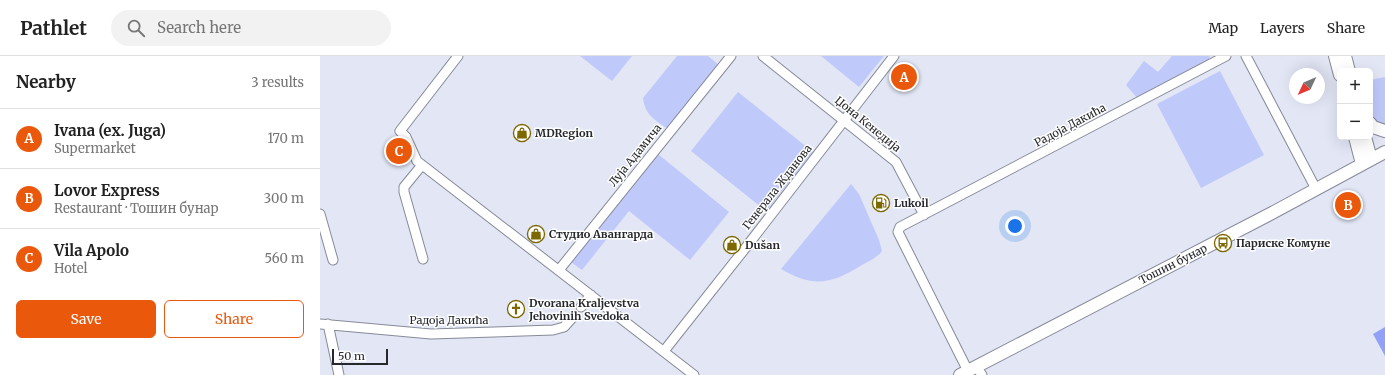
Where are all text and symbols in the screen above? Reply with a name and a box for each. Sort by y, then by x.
search box [111,10,391,46]
text: Pathlet [20,16,87,40]
icon: search [125,17,147,39]
text: Search here [157,18,241,37]
text: Map [1208,19,1238,37]
text: Layers [1260,19,1305,37]
text: Share [1327,19,1365,37]
pin: A [891,62,917,92]
north arrow [1289,68,1325,104]
map controls [1337,68,1373,140]
button: + [1337,68,1373,104]
text: Nearby [16,71,76,93]
text: 3 results [251,74,304,91]
street label: Џона Кенедија [832,93,904,155]
street label: Радоја Дакића [1032,100,1108,150]
button: − [1337,104,1373,140]
text: Ivana (ex. Juga) [54,121,166,140]
street label: Луја Адамича [606,121,664,189]
shop icon: MDRegion [512,123,532,143]
place label: MDRegion [535,126,593,140]
text: A [24,130,34,147]
text: 170 m [267,130,304,147]
pin: C [386,136,412,166]
text: Supermarket [54,140,136,157]
street label: Генерала Жданова [739,142,815,232]
text: Lovor Express [54,181,160,200]
text: B [24,190,34,207]
text: 300 m [264,190,304,207]
pin: B [1335,190,1361,220]
fuel station icon: Lukoil [871,193,891,213]
place label: Lukoil [894,196,929,210]
text: Restaurant · Тошин бунар [54,200,218,217]
your location [1005,216,1025,236]
shop icon: Студио Авангарда [526,224,546,244]
place label: Студио Авангарда [549,227,653,241]
bus stop icon: Париске Комуне [1213,233,1233,253]
shop icon: Dušan [722,235,742,255]
place label: Париске Комуне [1236,236,1330,250]
place label: Dušan [745,238,780,252]
text: Vila Apolo [54,241,129,260]
street label: Тошин бунар [1137,241,1210,287]
text: C [25,250,33,267]
text: 560 m [264,250,304,267]
text: Hotel [54,260,87,277]
place label: Dvorana Kraljevstva Jehovinih Svedoka [528,296,639,323]
church icon: Dvorana Kraljevstva Jehovinih Svedoka [506,299,526,319]
button: Save [16,300,156,338]
button: Share [164,300,304,338]
street label: Радоја Дакића [409,313,489,327]
scale bar [332,347,388,366]
text: 50 m [338,349,365,363]

